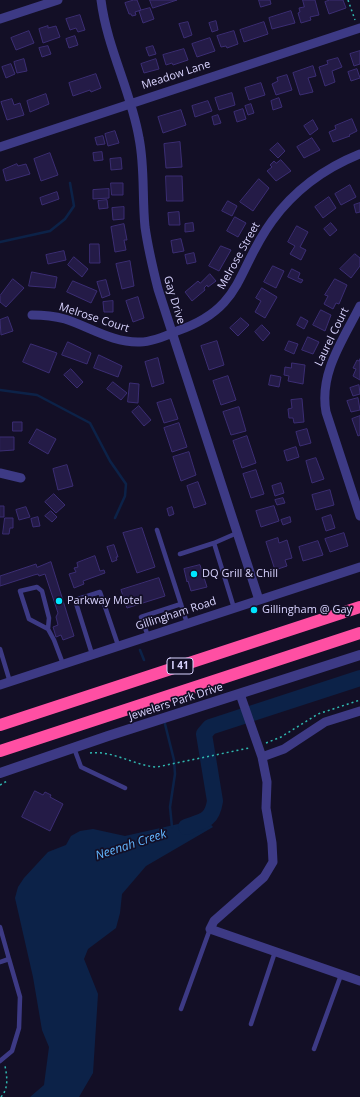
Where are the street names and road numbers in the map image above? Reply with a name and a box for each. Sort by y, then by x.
street label: Meadow Lane [140,58,212,92]
street label: Melrose Street [215,220,263,292]
street label: Gay Drive [160,274,188,326]
street label: Melrose Court [57,300,131,336]
street label: Laurel Court [312,306,352,368]
street label: Gillingham Road [134,595,218,633]
road number: I 41 [167,658,193,674]
street label: Jewelers Park Drive [127,681,225,723]

